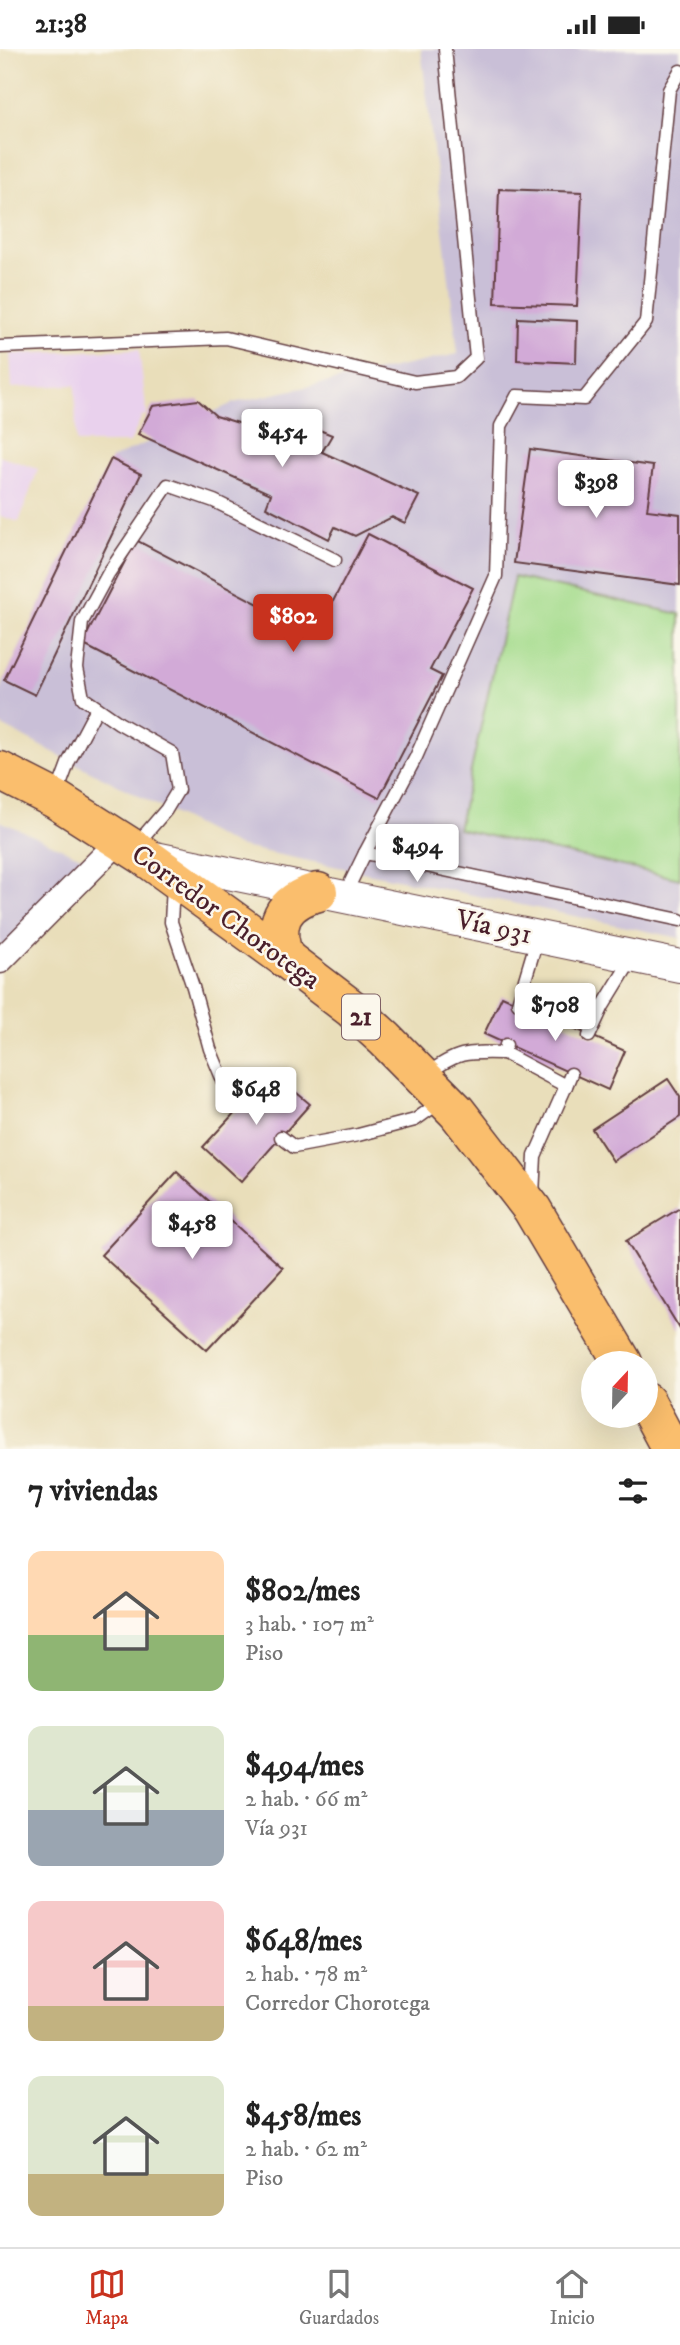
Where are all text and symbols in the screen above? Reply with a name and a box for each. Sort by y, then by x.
text: 21:38 [35,8,87,41]
pin: $454 [241,409,323,469]
text: $454 [257,417,307,446]
pin: $398 [555,461,637,520]
text: $398 [574,468,618,497]
pin: $802 [252,595,334,654]
text: $802 [269,602,317,631]
pin: $494 [376,825,458,884]
text: $494 [392,832,442,861]
street label: Corredor Chorotega [125,837,328,997]
street label: Vía 931 [452,902,535,952]
pin: $708 [514,983,596,1043]
text: $708 [531,991,579,1020]
road number: 21 [342,994,380,1039]
pin: $648 [215,1067,297,1127]
text: $648 [231,1075,281,1104]
pin: $458 [151,1201,233,1261]
text: $458 [168,1209,216,1238]
north arrow [581,1351,658,1428]
map controls [581,1351,658,1428]
icon: filters [614,1472,652,1510]
text: 7 viviendas [28,1473,158,1510]
text: $802/mes [245,1573,360,1610]
icon: home [84,1579,168,1663]
text: 3 hab. · 107 m² [245,1610,374,1639]
text: Piso [245,1639,283,1668]
text: $494/mes [245,1748,364,1785]
icon: home [84,1754,168,1838]
text: 2 hab. · 66 m² [245,1785,368,1814]
text: Vía 931 [245,1814,308,1843]
text: $648/mes [245,1923,362,1960]
icon: home [84,1929,168,2013]
text: 2 hab. · 78 m² [245,1960,367,1989]
text: Corredor Chorotega [245,1989,430,2018]
text: $458/mes [245,2098,361,2135]
icon: home [84,2104,168,2188]
text: 2 hab. · 62 m² [245,2135,367,2164]
text: Piso [245,2164,283,2193]
tab: Mapa [85,2265,128,2330]
tab: Guardados [299,2265,379,2330]
tab: Inicio [550,2265,595,2330]

